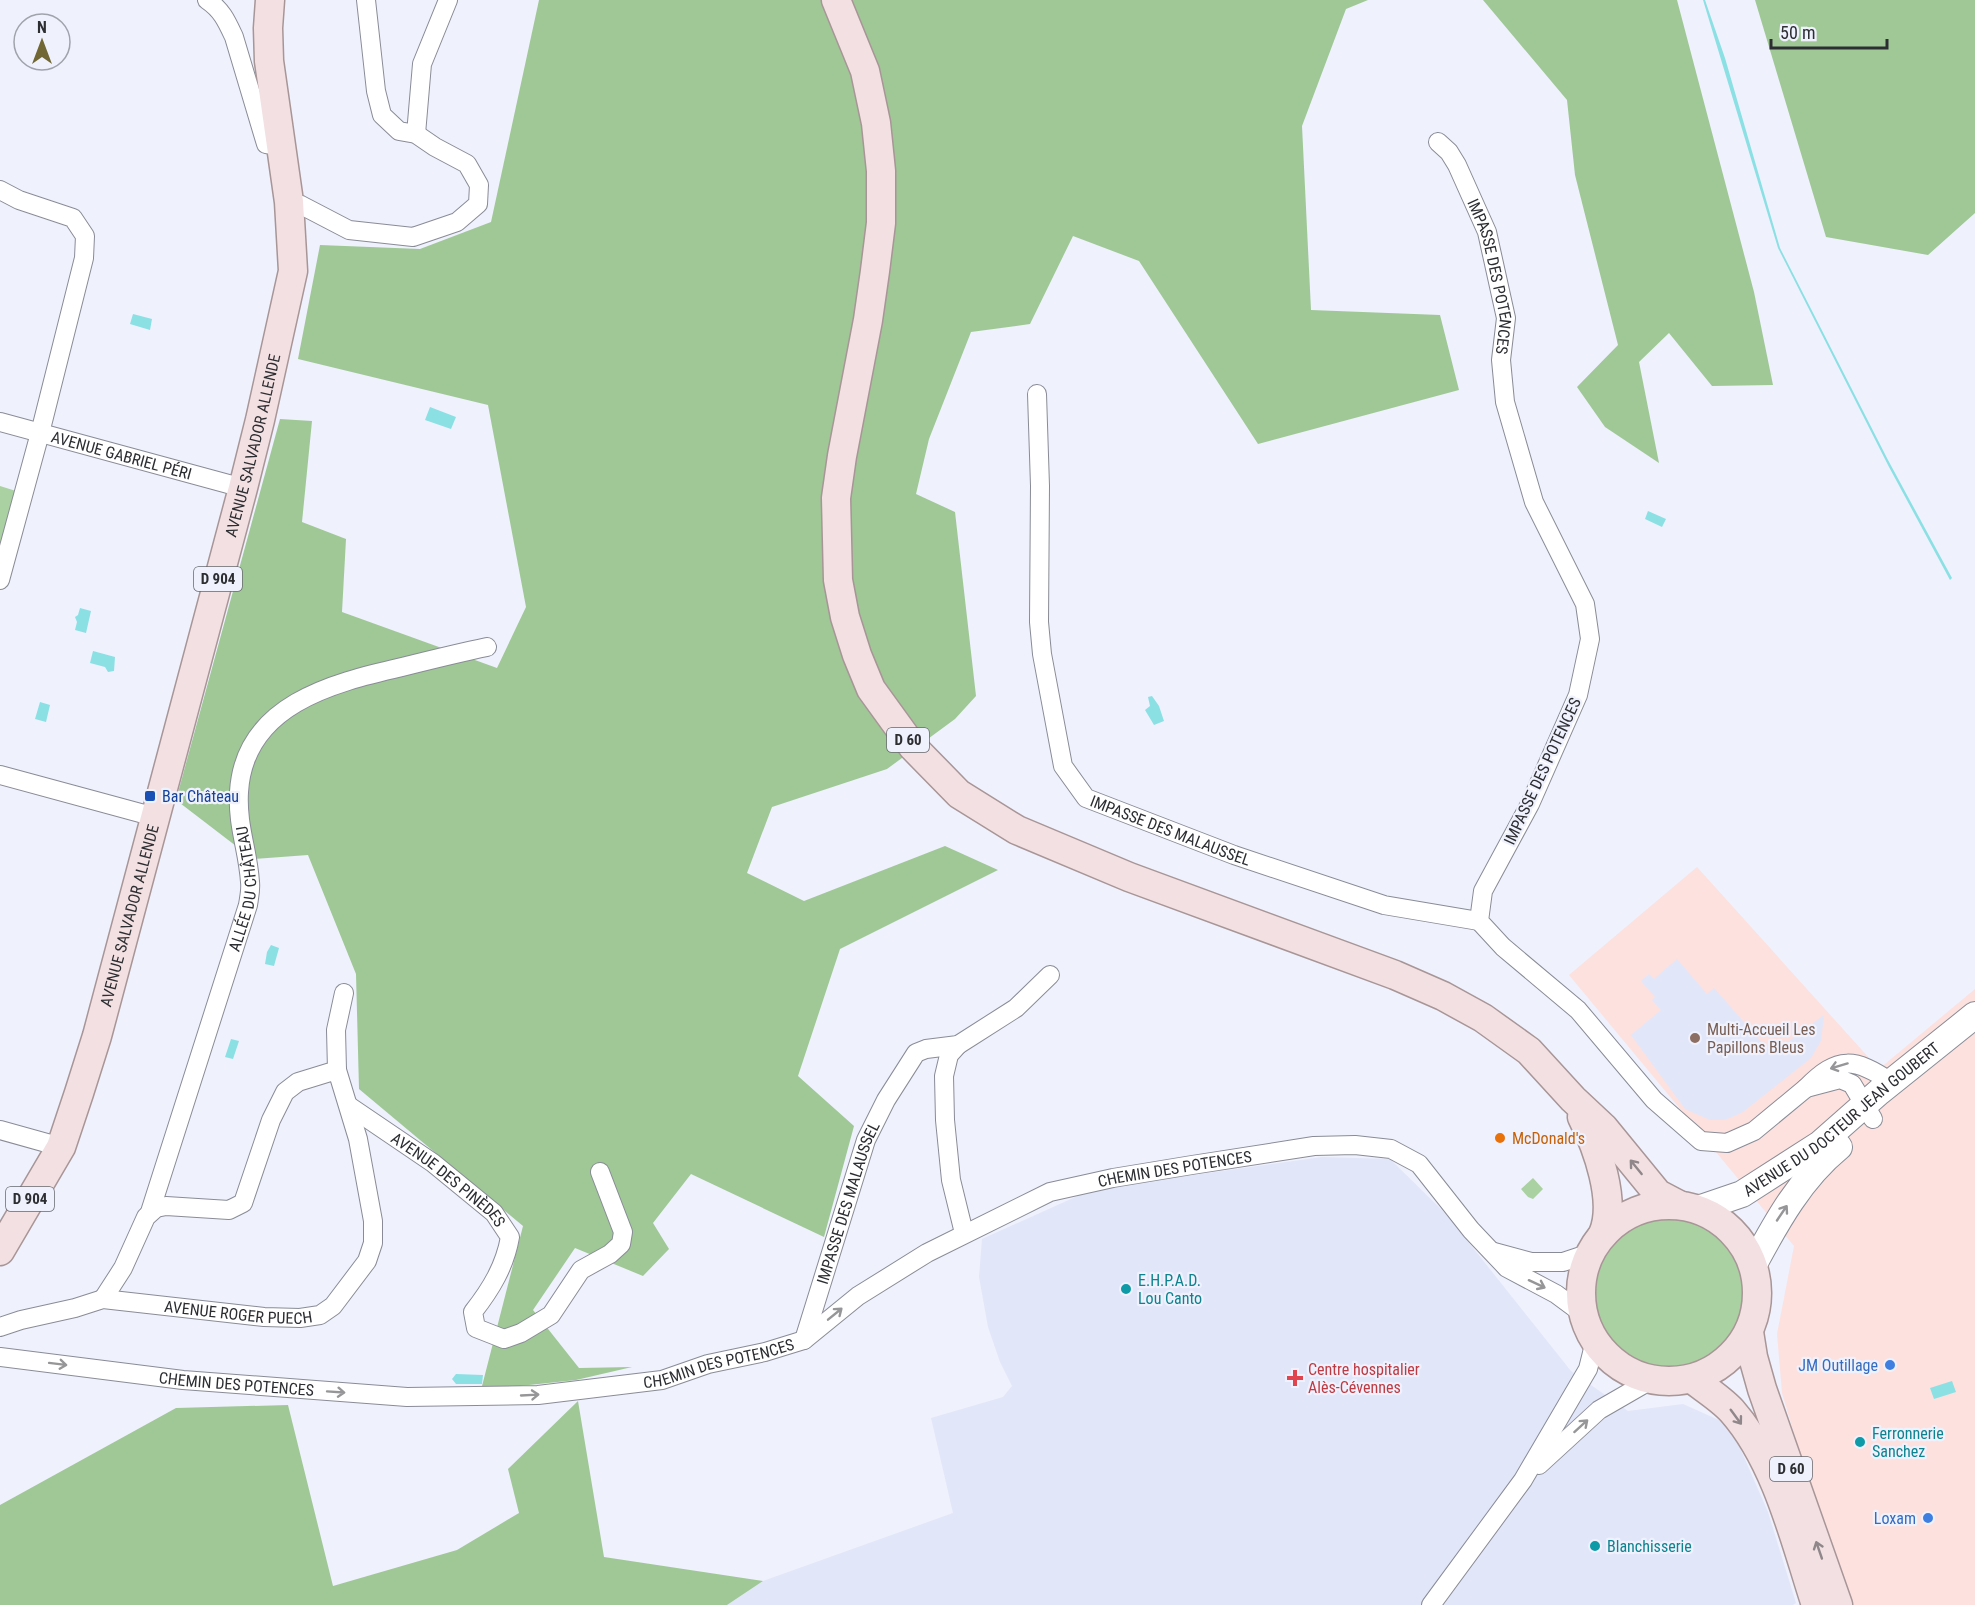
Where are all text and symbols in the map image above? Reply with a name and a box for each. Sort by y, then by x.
north arrow [12,12,72,72]
scale bar [1771,12,1886,50]
text: N [37,18,47,37]
text: 50 m [1780,22,1815,43]
street label: IMPASSE DES POTENCES [1463,196,1515,355]
street label: AVENUE SALVADOR ALLENDE [221,352,284,539]
street label: AVENUE GABRIEL PÉRI [49,427,194,484]
road number: D 904 [194,567,242,591]
street label: IMPASSE DES POTENCES [1500,695,1585,848]
road number: D 60 [887,728,929,752]
place label: Bar Château [162,787,239,806]
marker: Bar Château [143,789,157,803]
street label: IMPASSE DES MALAUSSEL [1088,792,1253,870]
street label: AVENUE SALVADOR ALLENDE [96,822,163,1009]
street label: ALLÉE DU CHÂTEAU [225,825,260,954]
place label: Multi-Accueil Les Papillons Bleus [1707,1020,1816,1057]
marker: Multi-Accueil Les Papillons Bleus [1688,1031,1702,1045]
street label: AVENUE DU DOCTEUR JEAN GOUBERT [1740,1038,1943,1201]
one-way arrow [1830,1061,1849,1072]
street label: IMPASSE DES MALAUSSEL [813,1118,884,1287]
street label: AVENUE DES PINÈDES [388,1129,509,1230]
place label: McDonald's [1512,1129,1585,1148]
marker: McDonald's [1493,1131,1507,1145]
street label: CHEMIN DES POTENCES [1096,1147,1253,1191]
one-way arrow [1630,1159,1643,1175]
road number: D 904 [6,1187,54,1211]
one-way arrow [1776,1205,1788,1222]
place label: E.H.P.A.D. Lou Canto [1138,1271,1202,1308]
one-way arrow [1528,1279,1546,1291]
marker: E.H.P.A.D. Lou Canto [1119,1282,1133,1296]
street label: AVENUE ROGER PUECH [163,1297,314,1328]
one-way arrow [827,1308,843,1321]
street label: CHEMIN DES POTENCES [642,1335,796,1392]
place label: JM Outillage [1798,1356,1878,1375]
marker: JM Outillage [1883,1358,1897,1372]
one-way arrow [48,1359,67,1370]
place label: Centre hospitalier Alès-Cévennes [1308,1360,1420,1397]
street label: CHEMIN DES POTENCES [158,1368,315,1400]
marker: Centre hospitalier Alès-Cévennes [1286,1369,1304,1387]
one-way arrow [325,1387,345,1398]
one-way arrow [520,1390,540,1401]
one-way arrow [1730,1409,1742,1425]
one-way arrow [1573,1420,1588,1434]
place label: Ferronnerie Sanchez [1872,1424,1944,1461]
marker: Ferronnerie Sanchez [1853,1435,1867,1449]
road number: D 60 [1770,1457,1812,1481]
place label: Loxam [1874,1509,1916,1528]
marker: Loxam [1921,1511,1935,1525]
place label: Blanchisserie [1607,1537,1692,1556]
marker: Blanchisserie [1588,1539,1602,1553]
one-way arrow [1812,1541,1823,1560]

